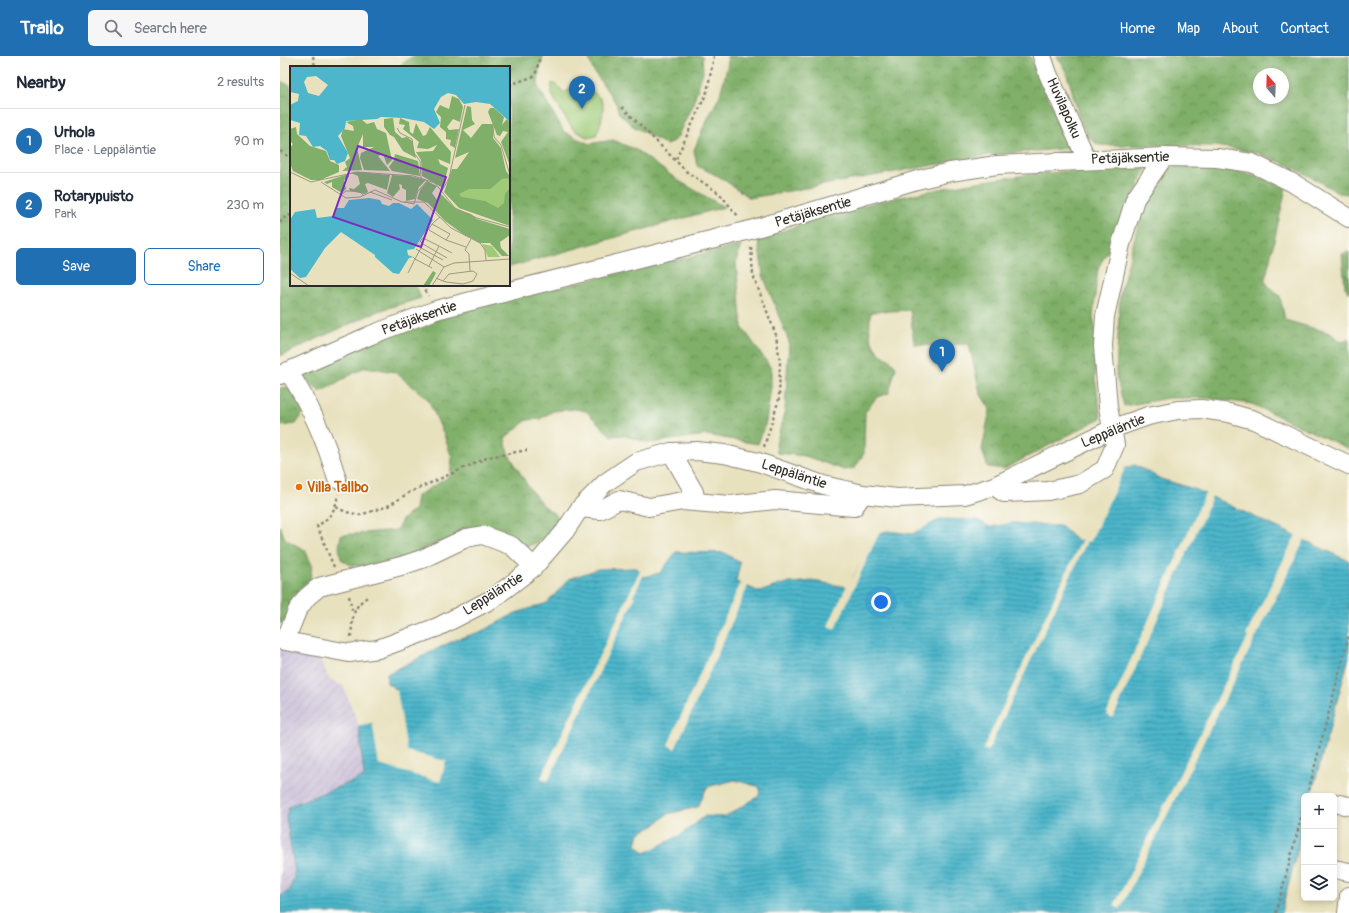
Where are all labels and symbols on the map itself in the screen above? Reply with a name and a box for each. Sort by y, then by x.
inset map [290,66,510,286]
north arrow [1253,68,1289,104]
street label: Huvilapolku [1043,75,1085,141]
pin: 2 [569,76,595,109]
street label: Petäjäksentie [1091,148,1170,168]
street label: Petäjäksentie [773,193,853,231]
street label: Petäjäksentie [379,297,459,339]
pin: 1 [929,339,955,372]
street label: Leppäläntie [1079,410,1148,452]
street label: Leppäläntie [759,455,829,493]
place label: Villa Tallbo [307,479,369,496]
marker: Villa Tallbo [294,482,304,492]
street label: Leppäläntie [460,569,526,619]
your location [871,592,891,612]

